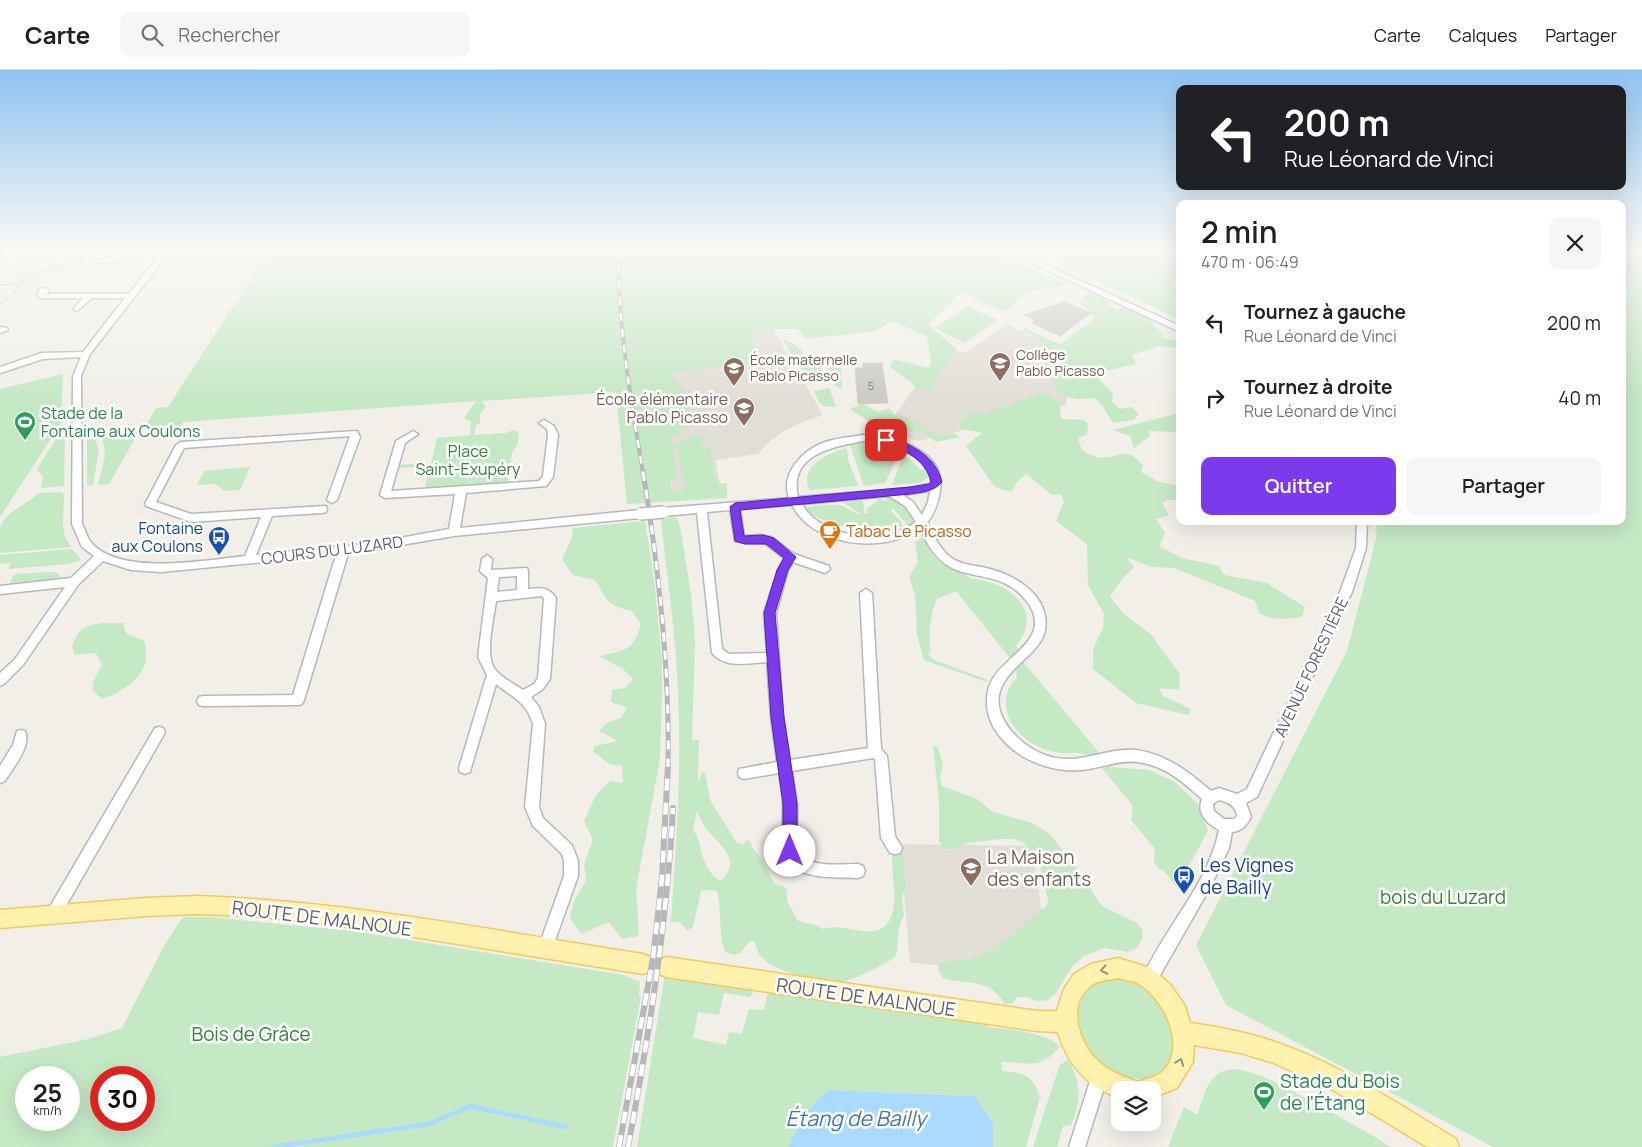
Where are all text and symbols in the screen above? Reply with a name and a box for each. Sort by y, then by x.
search box [120,12,470,57]
text: Carte [25,18,90,51]
icon: search [138,21,166,49]
text: Rechercher [178,22,281,48]
text: Carte [1374,23,1421,47]
text: Calques [1449,23,1517,47]
text: Partager [1545,23,1617,47]
text: 200 m [1284,99,1389,147]
icon: left [1201,105,1266,170]
text: Rue Léonard de Vinci [1284,144,1494,174]
text: 2 min [1201,211,1277,252]
button: close [1549,217,1601,269]
text: 470 m · 06:49 [1201,251,1299,273]
text: Tournez à gauche [1244,299,1406,325]
icon: left [1201,309,1229,337]
text: 200 m [1547,310,1601,336]
text: Rue Léonard de Vinci [1244,325,1397,347]
place label: Collège Pablo Picasso [1016,345,1105,380]
place label: École maternelle Pablo Picasso [750,350,857,385]
school or university icon: Collège Pablo Picasso [988,351,1012,382]
school or university icon: École maternelle Pablo Picasso [722,356,746,387]
text: Tournez à droite [1244,374,1392,400]
house number: 5 [868,378,874,393]
icon: right [1201,384,1229,412]
text: 40 m [1558,385,1601,411]
place label: École élémentaire Pablo Picasso [596,388,728,428]
school or university icon: École élémentaire Pablo Picasso [732,396,756,427]
text: Rue Léonard de Vinci [1244,400,1397,422]
place label: Stade de la Fontaine aux Coulons [41,402,200,442]
sports icon: Stade de la Fontaine aux Coulons [13,410,37,441]
pin [865,419,907,461]
icon: arrive [872,426,900,454]
park label: Place Saint-Exupéry [415,440,521,480]
button: Quitter [1201,457,1396,515]
button: Partager [1406,457,1601,515]
place label: Fontaine aux Coulons [111,517,203,557]
cafe icon: Tabac Le Picasso [818,519,842,550]
place label: Tabac Le Picasso [846,520,972,542]
bus stop icon: Fontaine aux Coulons [207,525,231,556]
street label: COURS DU LUZARD [260,530,404,570]
street label: AVENUE FORESTIÈRE [1269,593,1353,741]
position arrow [763,824,815,876]
place label: La Maison des enfants [987,844,1091,892]
place label: Les Vignes de Bailly [1200,852,1294,900]
school or university icon: La Maison des enfants [959,856,983,887]
bus stop icon: Les Vignes de Bailly [1172,864,1196,895]
park label: bois du Luzard [1380,884,1506,910]
street label: ROUTE DE MALNOUE [231,894,413,942]
one-way arrow [1099,964,1108,975]
street label: ROUTE DE MALNOUE [775,972,957,1022]
park label: Bois de Grâce [191,1021,311,1047]
one-way arrow [1174,1058,1185,1067]
speed limit sign: 30 [90,1066,155,1131]
place label: Stade du Bois de l'Étang [1280,1068,1400,1116]
text: 25 [33,1075,62,1110]
sports icon: Stade du Bois de l'Étang [1252,1080,1276,1111]
map controls [1111,1081,1161,1131]
button: layers [1111,1081,1161,1131]
text: km/h [34,1102,61,1119]
water label: Étang de Bailly [786,1104,929,1132]

